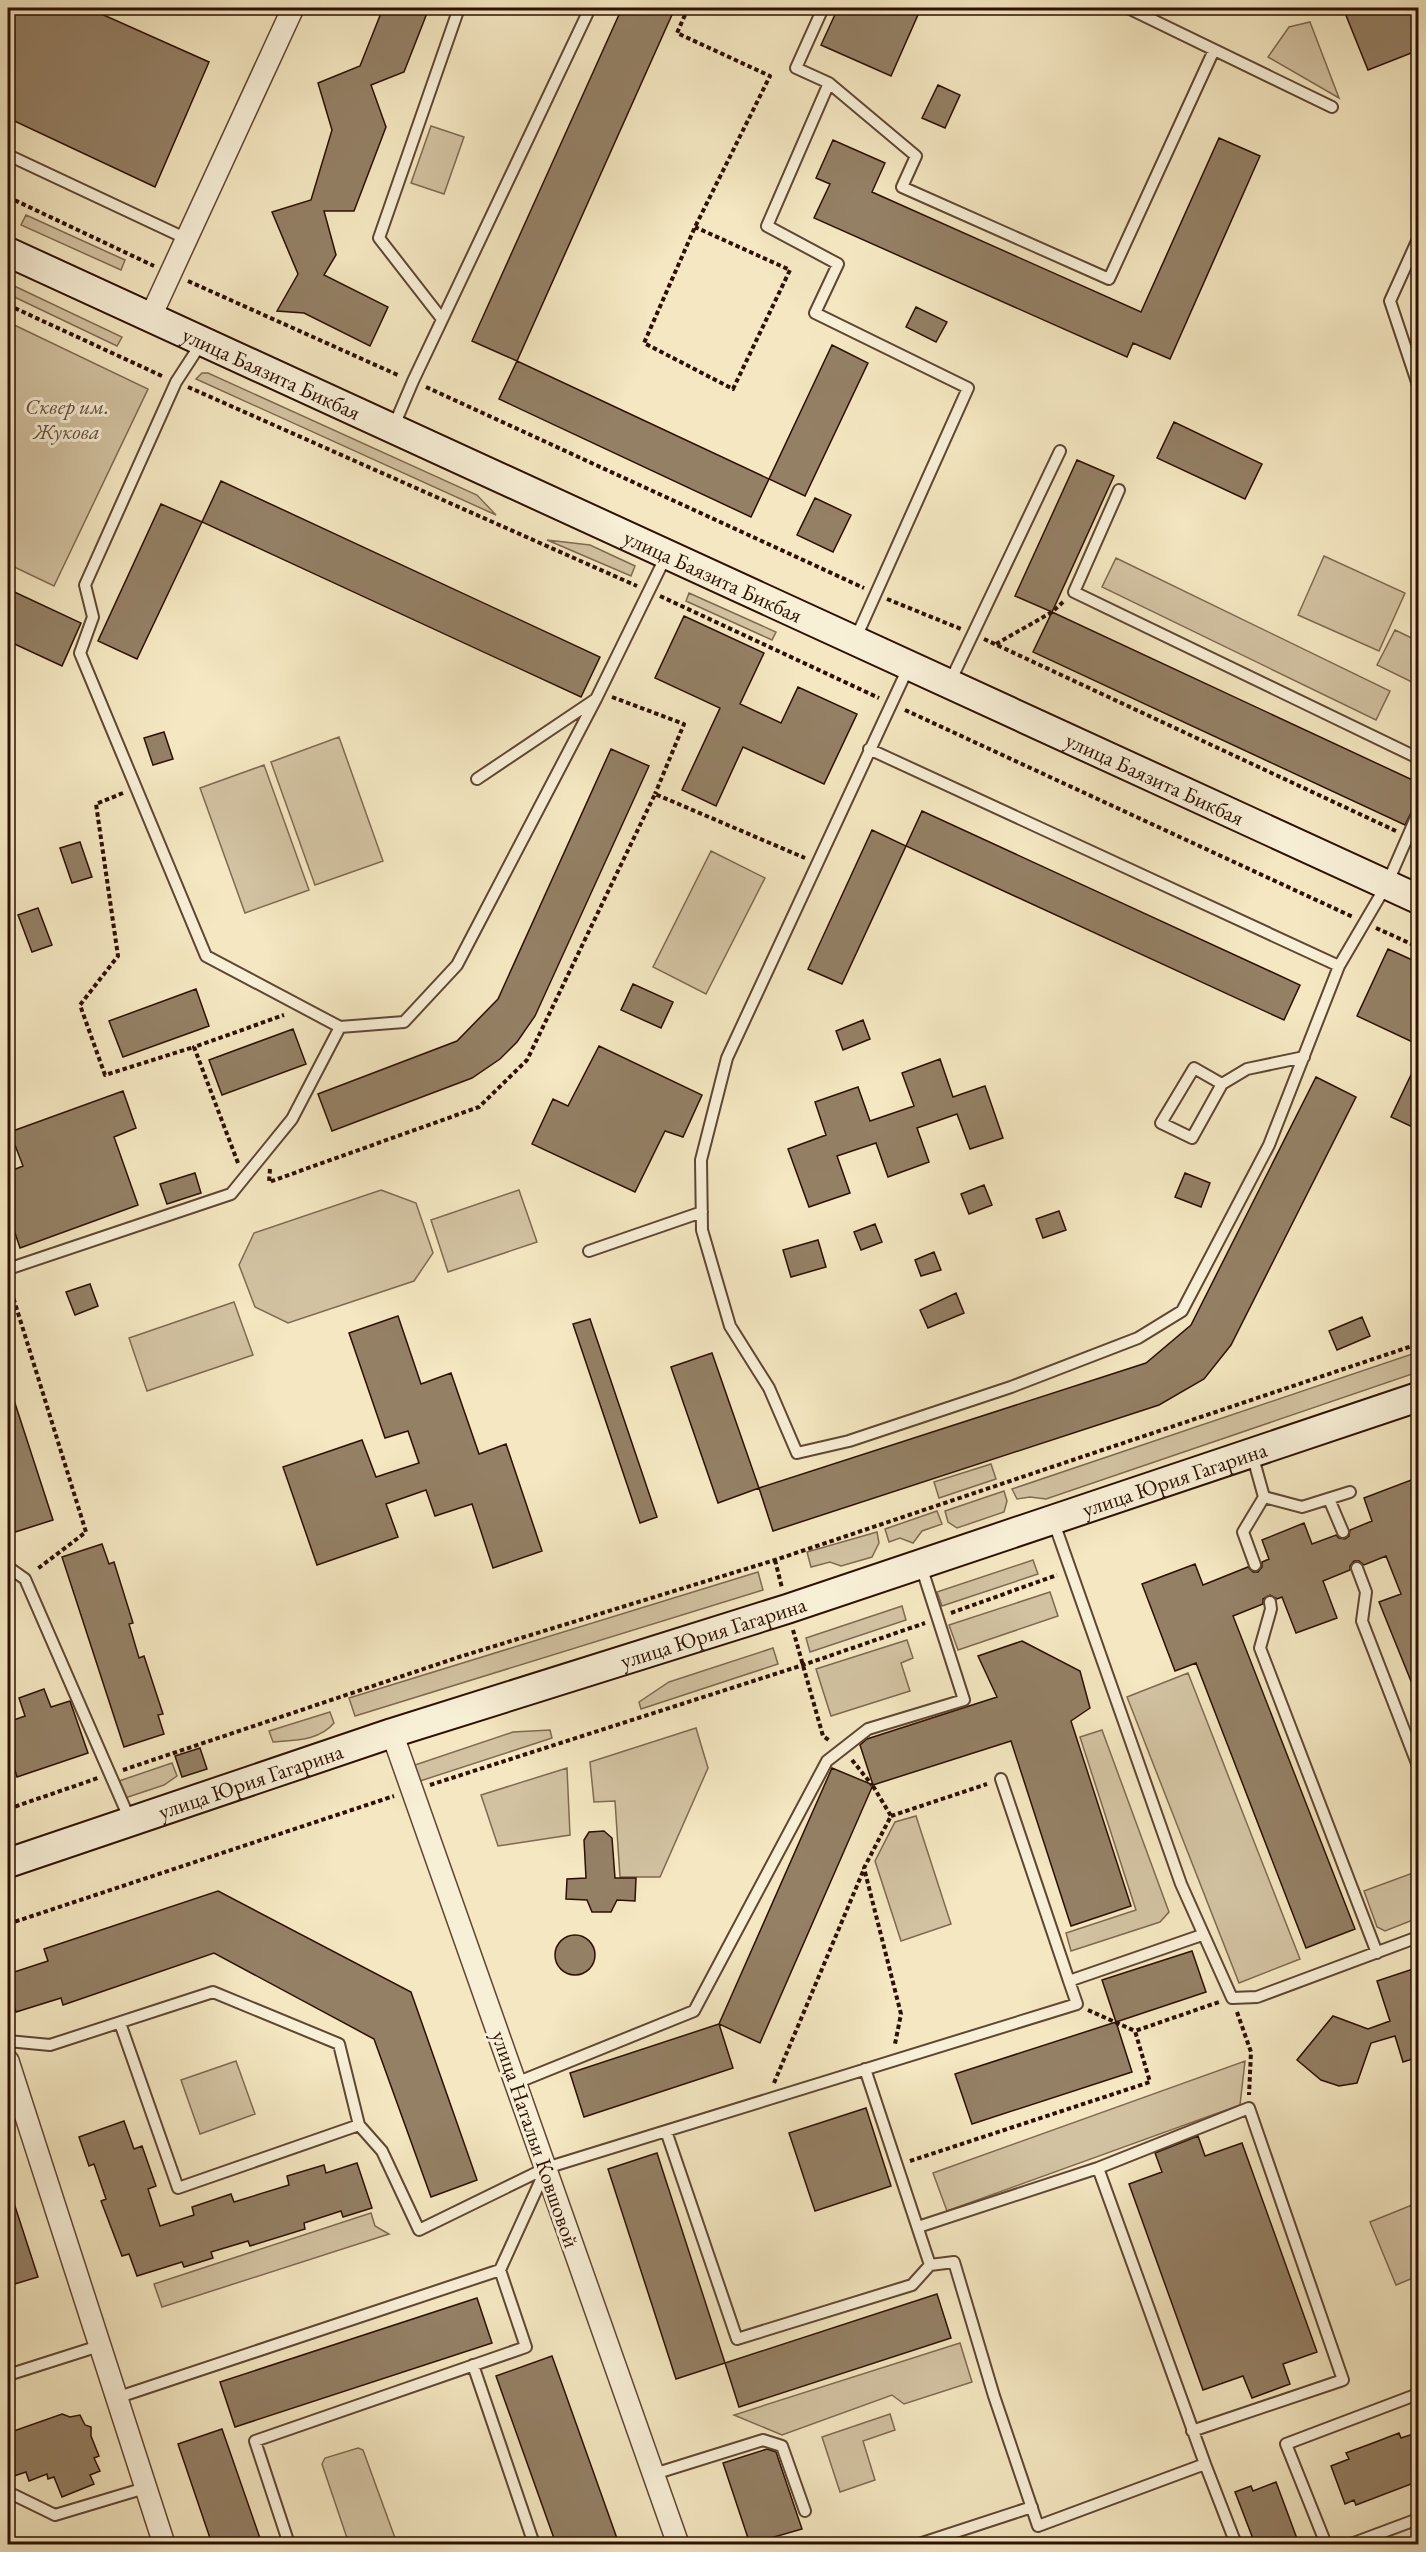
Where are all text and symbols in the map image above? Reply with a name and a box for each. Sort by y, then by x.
street label: улица Баязита Бикбая [177,320,365,427]
park label: Сквер им. Жукова [25,392,109,446]
street label: улица Баязита Бикбая [619,523,807,630]
street label: улица Баязита Бикбая [1061,725,1249,832]
street label: улица Юрия Гагарина [1078,1435,1271,1524]
street label: улица Юрия Гагарина [617,1590,810,1675]
street label: улица Юрия Гагарина [154,1737,347,1826]
street label: улица Натальи Ковшовой [485,2027,586,2252]

